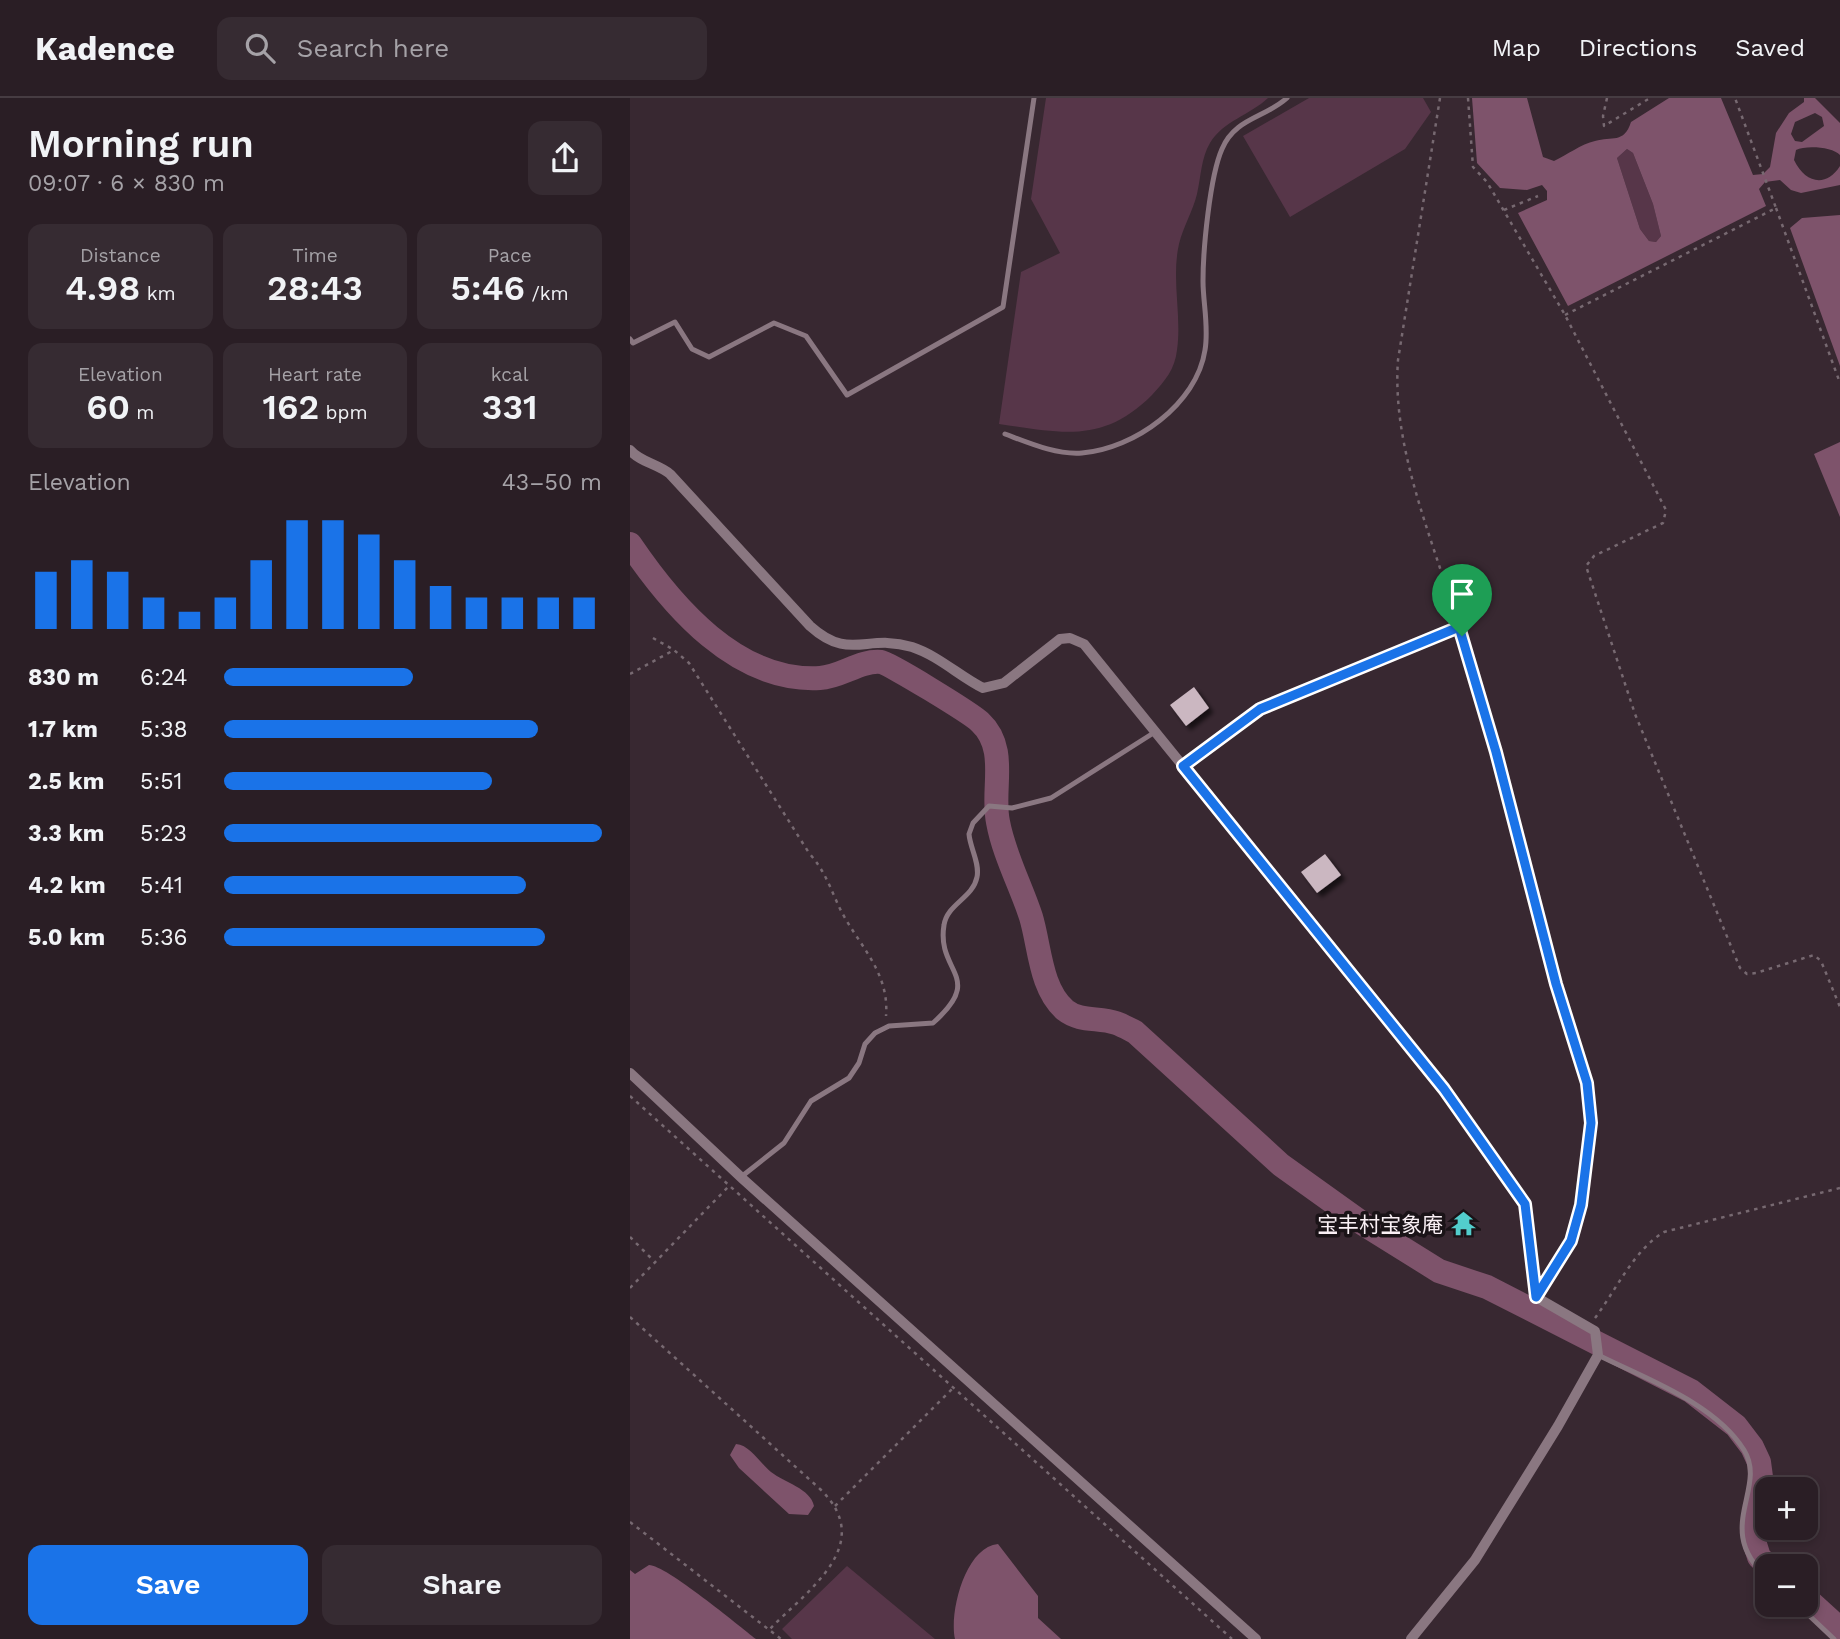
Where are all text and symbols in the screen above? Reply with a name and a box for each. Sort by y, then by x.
search box [217,17,707,80]
text: Kadence [35,29,175,68]
icon: search [241,29,279,67]
text: Search here [297,33,449,63]
text: Map [1492,34,1541,62]
text: Directions [1579,34,1697,62]
text: Saved [1735,34,1805,62]
button: share [528,121,602,195]
text: Morning run [28,122,254,166]
text: 09:07 · 6 × 830 m [28,170,225,197]
text: Distance [80,244,161,267]
text: Time [292,244,338,267]
text: Pace [488,244,532,267]
text: 4.98 [65,267,140,309]
text: 28:43 [267,267,363,309]
text: 5:46 [451,267,525,309]
text: km [140,282,176,305]
text: /km [525,282,569,305]
text: Elevation [78,363,163,386]
text: Heart rate [268,363,362,386]
text: kcal [491,363,528,386]
text: 60 [86,386,130,428]
text: 162 [262,386,319,428]
text: 331 [482,386,538,428]
text: m [130,401,154,424]
text: bpm [319,401,368,424]
text: Elevation [28,469,131,496]
text: 43–50 m [502,469,602,496]
pin [1432,564,1492,636]
icon: arrive [1443,575,1481,613]
text: 830 m [28,664,99,691]
text: 6:24 [140,664,188,691]
text: 1.7 km [28,716,98,743]
text: 5:38 [140,716,188,743]
text: 2.5 km [28,768,104,795]
text: 5:51 [140,768,183,795]
text: 3.3 km [28,820,104,847]
text: 5:23 [140,820,187,847]
text: 4.2 km [28,872,106,899]
text: 5:41 [140,872,183,899]
text: 5.0 km [28,924,105,951]
text: 5:36 [140,924,188,951]
temple icon: 宝丰村宝象庵 [1449,1210,1477,1238]
place label: 宝丰村宝象庵 [1317,1212,1443,1237]
map controls [1755,1477,1818,1617]
button: + [1755,1477,1818,1540]
button: Save [28,1545,308,1625]
button: Share [322,1545,602,1625]
button: − [1755,1554,1818,1617]

